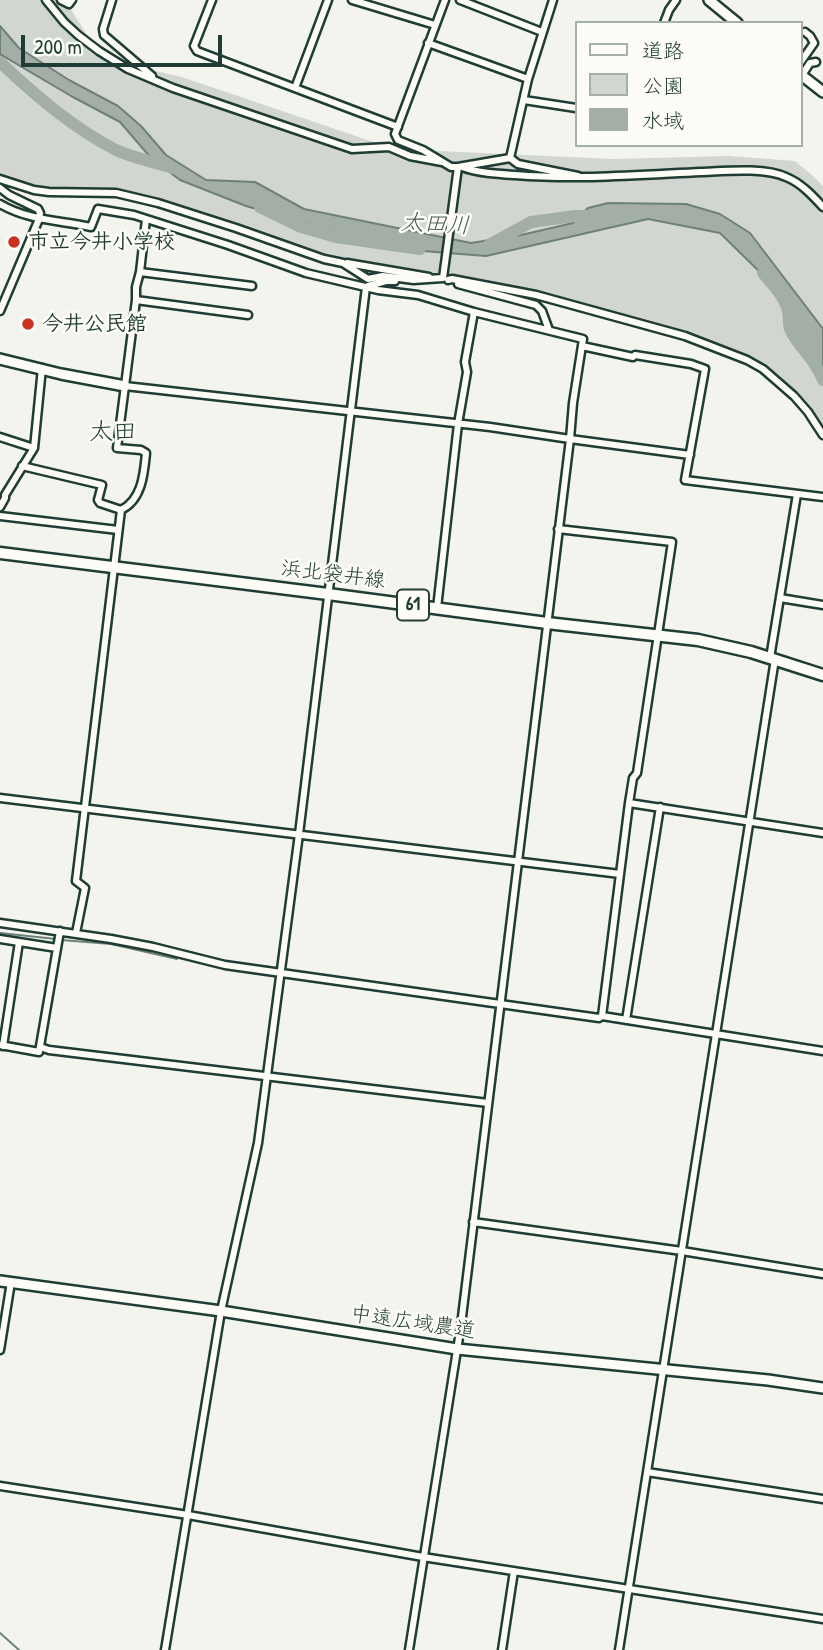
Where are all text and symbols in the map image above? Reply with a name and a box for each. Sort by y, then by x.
scale bar [24,21,226,65]
legend [574,21,802,147]
text: 200 m [34,32,82,61]
text: 道路 [642,36,684,65]
text: 公園 [642,71,684,100]
text: 水域 [642,106,684,135]
water label: 太田川 [400,209,470,241]
place label: 市立今井小学校 [28,229,175,255]
marker: 市立今井小学校 [6,234,22,250]
place label: 今井公民館 [42,311,147,337]
marker: 今井公民館 [20,316,36,332]
district label: 太田 [89,419,137,447]
street label: 浜北袋井線 [279,556,387,594]
road number: 61 [397,590,429,620]
street label: 中遠広域農道 [349,1302,477,1344]

